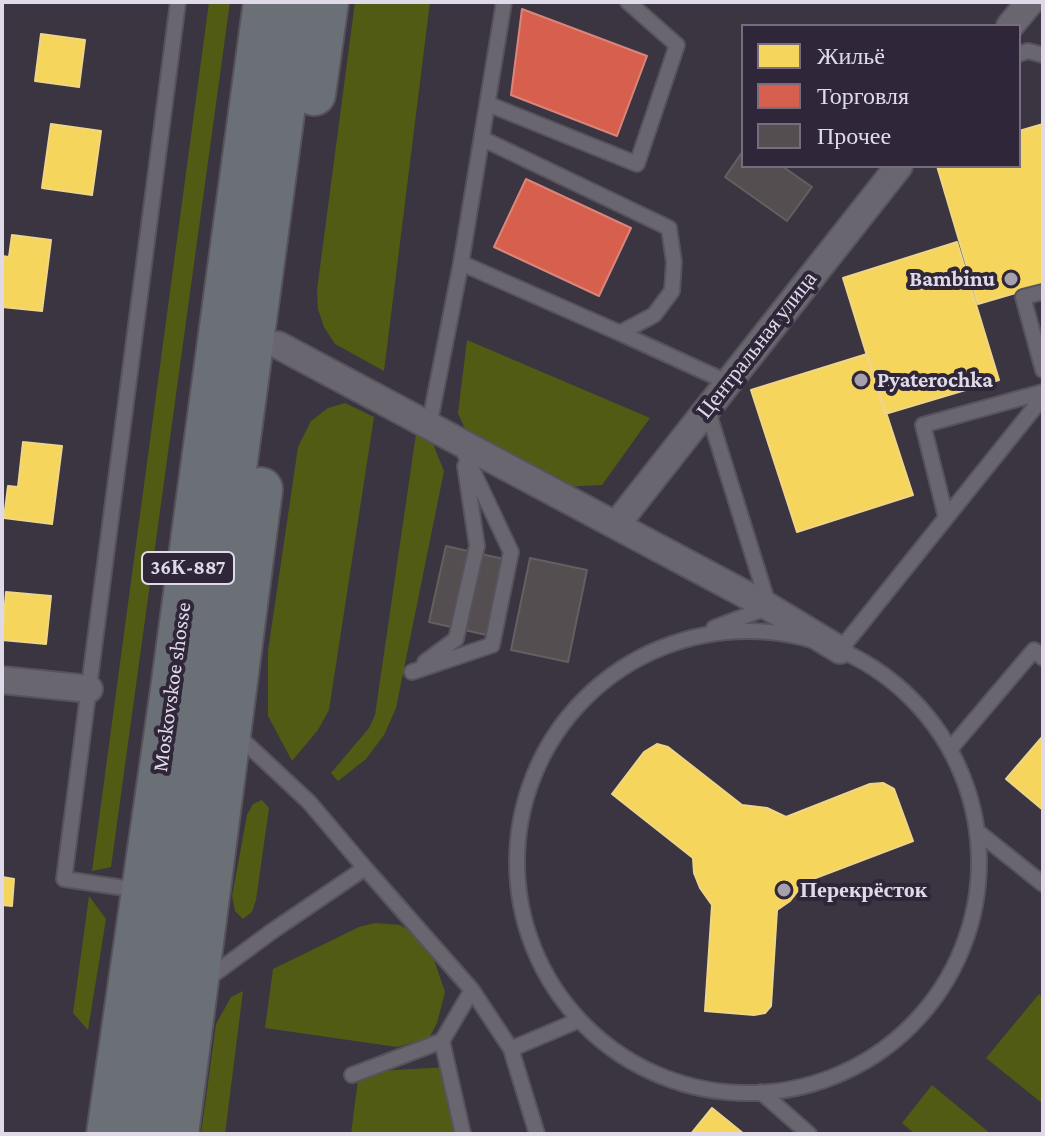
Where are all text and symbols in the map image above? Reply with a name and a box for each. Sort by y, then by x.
legend [741,24,1021,168]
text: Жильё [817,42,885,69]
text: Торговля [817,82,909,109]
text: Прочее [817,122,891,149]
street label: Центральная улица [691,266,823,424]
place label: Bambinu [909,266,995,292]
marker: Bambinu [1002,270,1020,288]
place label: Pyaterochka [877,367,993,393]
marker: Pyaterochka [852,371,870,389]
road number: 36К-887 [142,552,234,584]
street label: Moskovskoe shosse [147,600,197,774]
place label: Перекрёсток [800,877,928,903]
marker: Перекрёсток [775,881,793,899]

